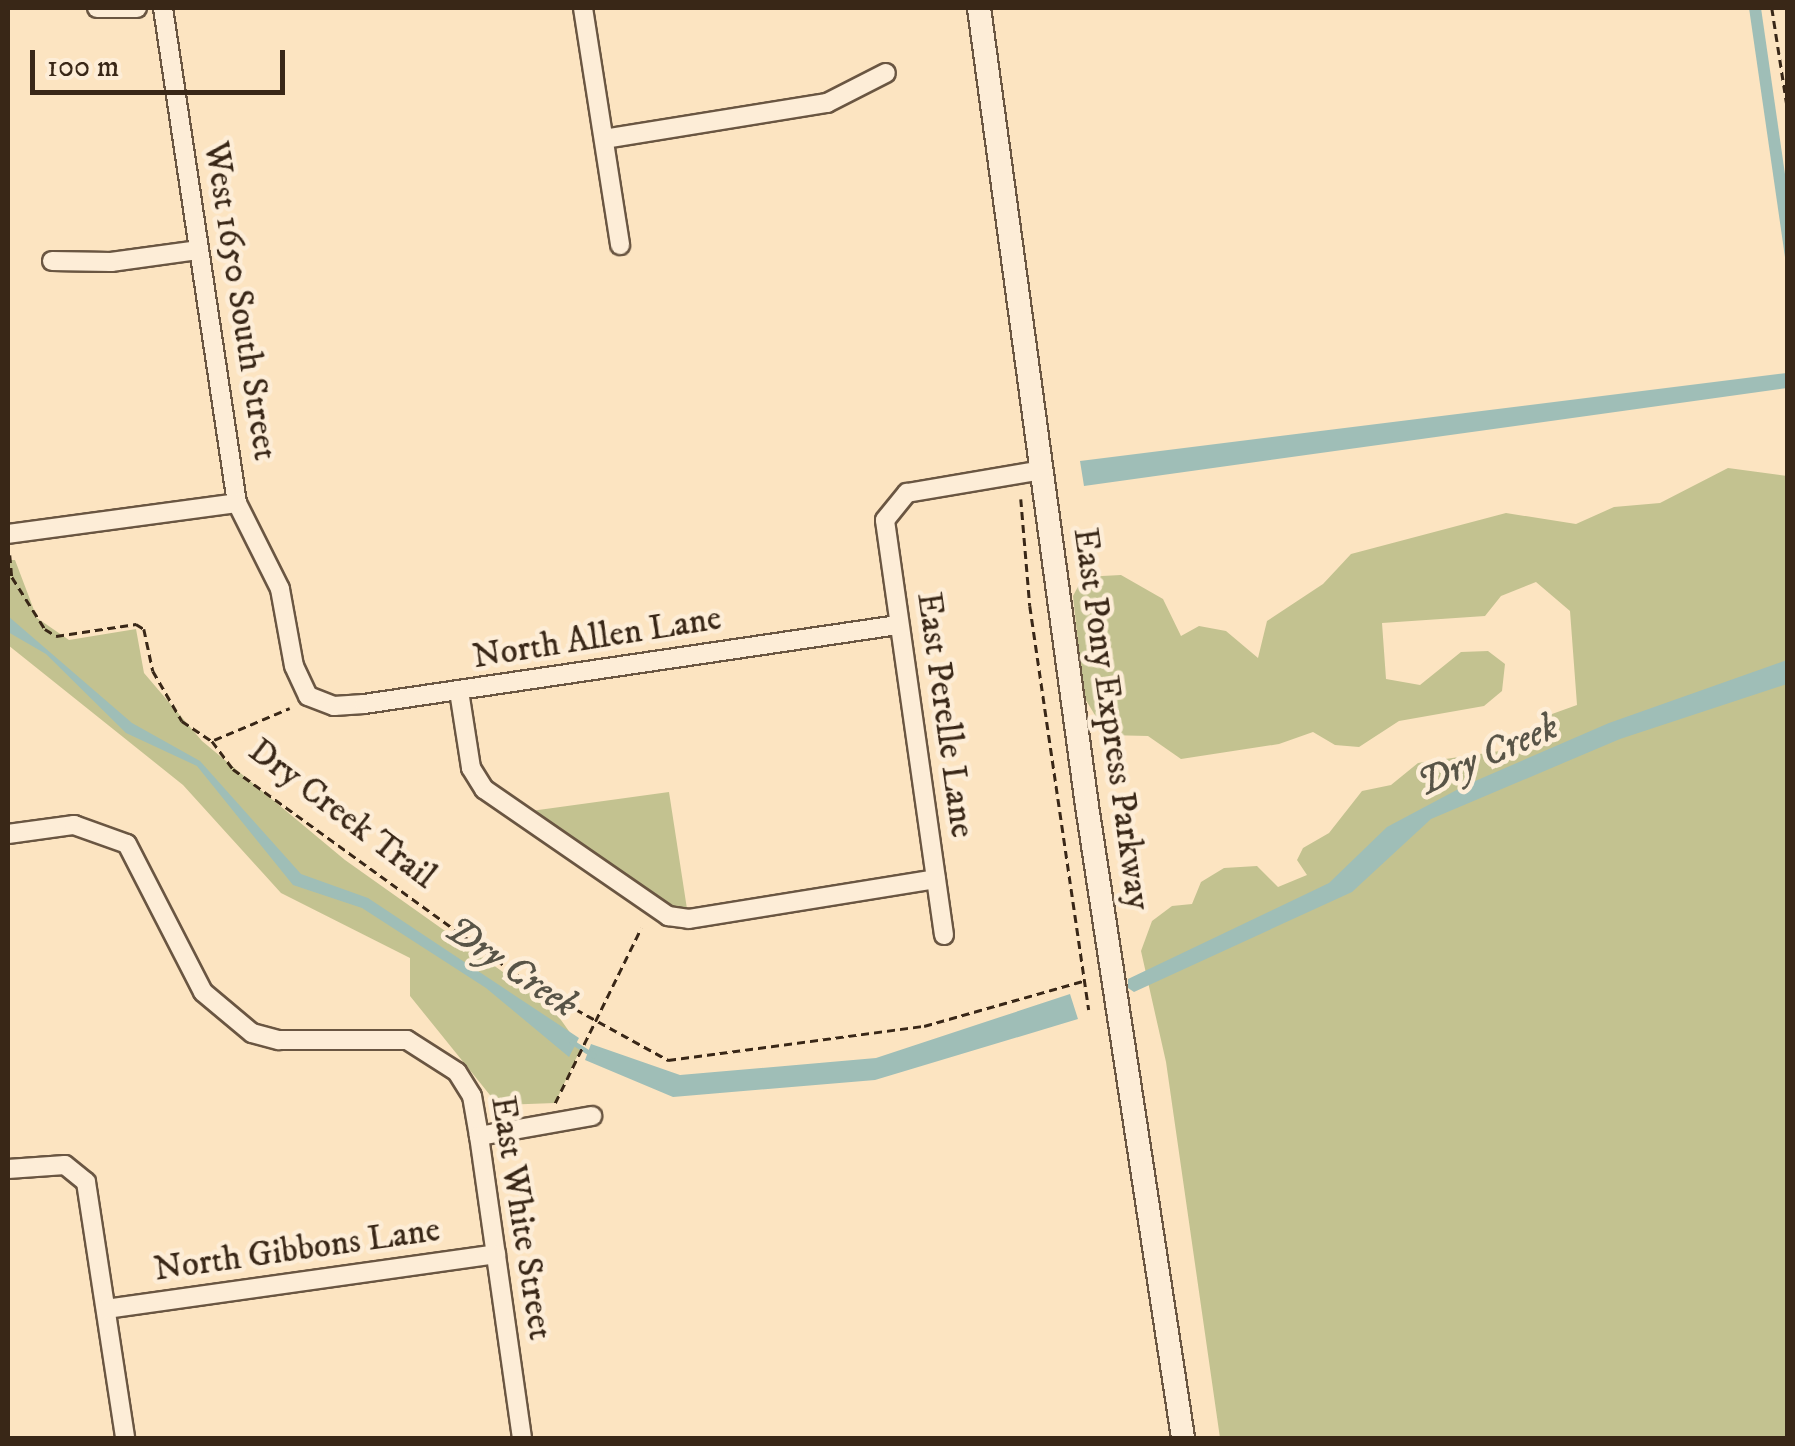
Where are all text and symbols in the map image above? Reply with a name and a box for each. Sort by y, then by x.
scale bar [35,30,290,92]
text: 100 m [47,49,119,86]
street label: West 1650 South Street [194,139,286,463]
street label: East Pony Express Parkway [1063,525,1159,913]
street label: East Perelle Lane [907,590,983,840]
street label: North Allen Lane [470,598,724,678]
water label: Dry Creek [1410,705,1566,807]
street label: Dry Creek Trail [240,730,444,898]
water label: Dry Creek [436,907,586,1029]
street label: East White Street [481,1093,561,1343]
street label: North Gibbons Lane [151,1209,443,1291]

